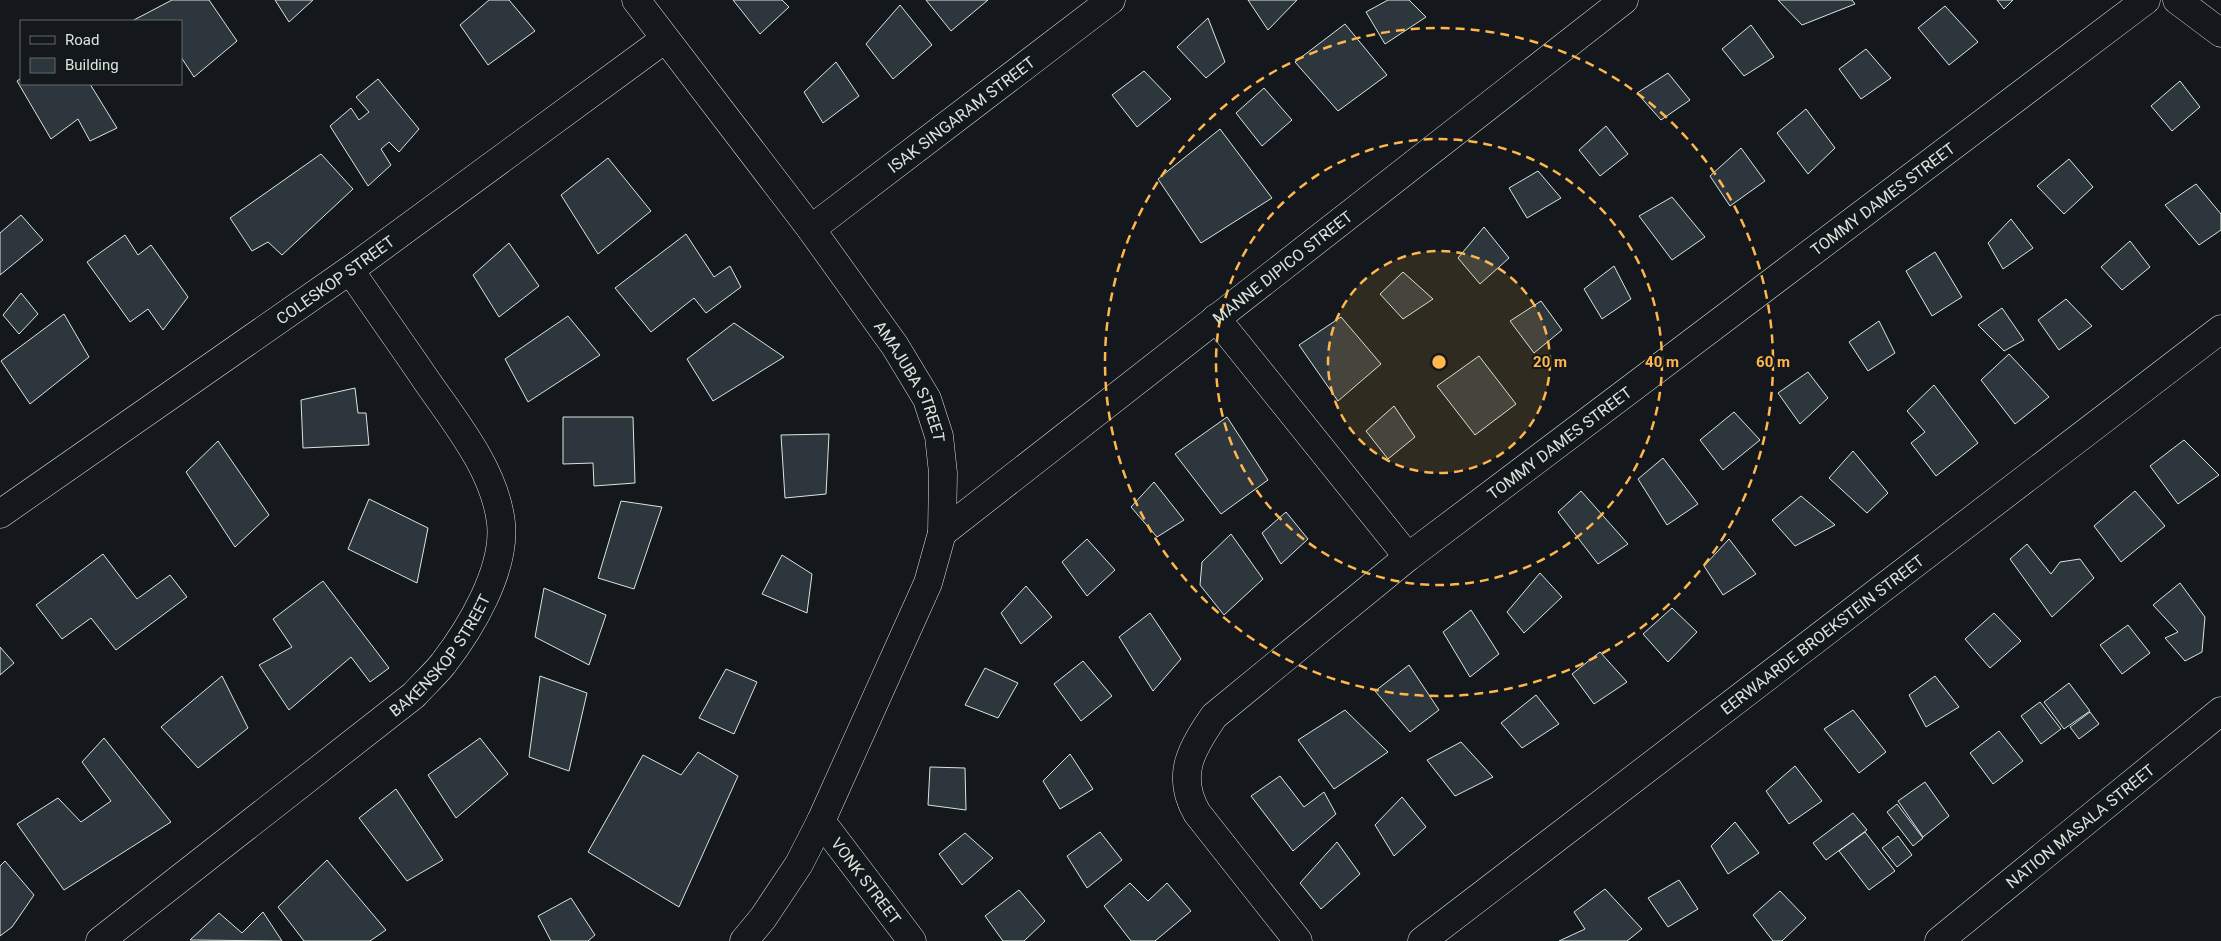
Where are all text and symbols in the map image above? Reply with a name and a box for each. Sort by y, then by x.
legend [20,20,182,85]
text: Road [65,31,99,49]
street label: ISAK SINGARAM STREET [884,52,1039,176]
text: Building [65,56,119,74]
street label: TOMMY DAMES STREET [1807,138,1959,259]
street label: MANNE DIPICO STREET [1209,206,1356,327]
street label: COLESKOP STREET [273,231,398,328]
street label: AMAJUBA STREET [870,317,949,443]
centre of rings [1430,353,1448,371]
text: 20 m [1533,353,1567,371]
text: 40 m [1645,353,1679,371]
text: 60 m [1756,353,1790,371]
street label: TOMMY DAMES STREET [1483,382,1635,503]
street label: EERWAARDE BROEKSTEIN STREET [1717,550,1928,718]
street label: BAKENSKOP STREET [385,591,494,720]
street label: NATION MASALA STREET [2002,760,2158,892]
street label: VONK STREET [828,834,905,928]

